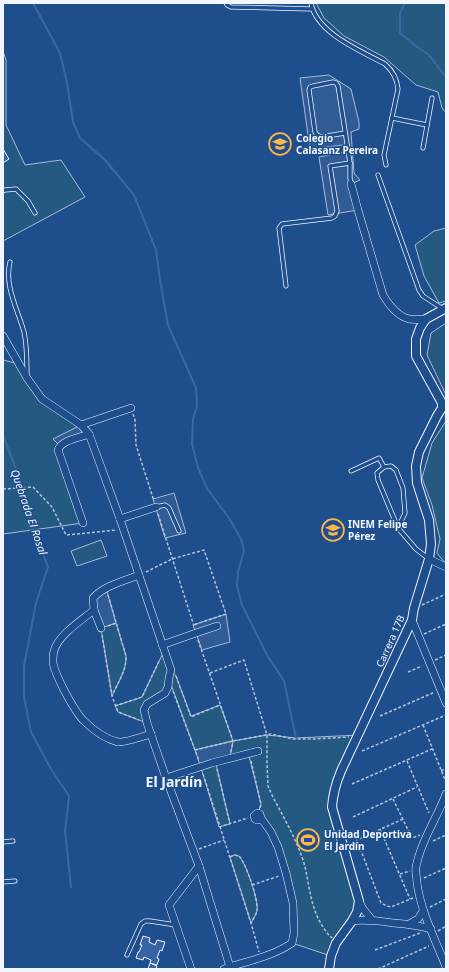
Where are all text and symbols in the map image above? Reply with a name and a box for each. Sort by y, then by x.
school or university icon: Colegio Calasanz Pereira [267,131,293,157]
place label: Colegio Calasanz Pereira [296,131,378,157]
water label: Quebrada El Rosal [8,467,52,558]
school or university icon: INEM Felipe Pérez [320,517,346,543]
place label: INEM Felipe Pérez [348,517,407,543]
street label: Carrera 17B [372,613,408,669]
district label: El Jardín [146,772,202,791]
sports icon: Unidad Deportiva El Jardín [295,827,321,853]
place label: Unidad Deportiva El Jardín [324,827,412,853]

